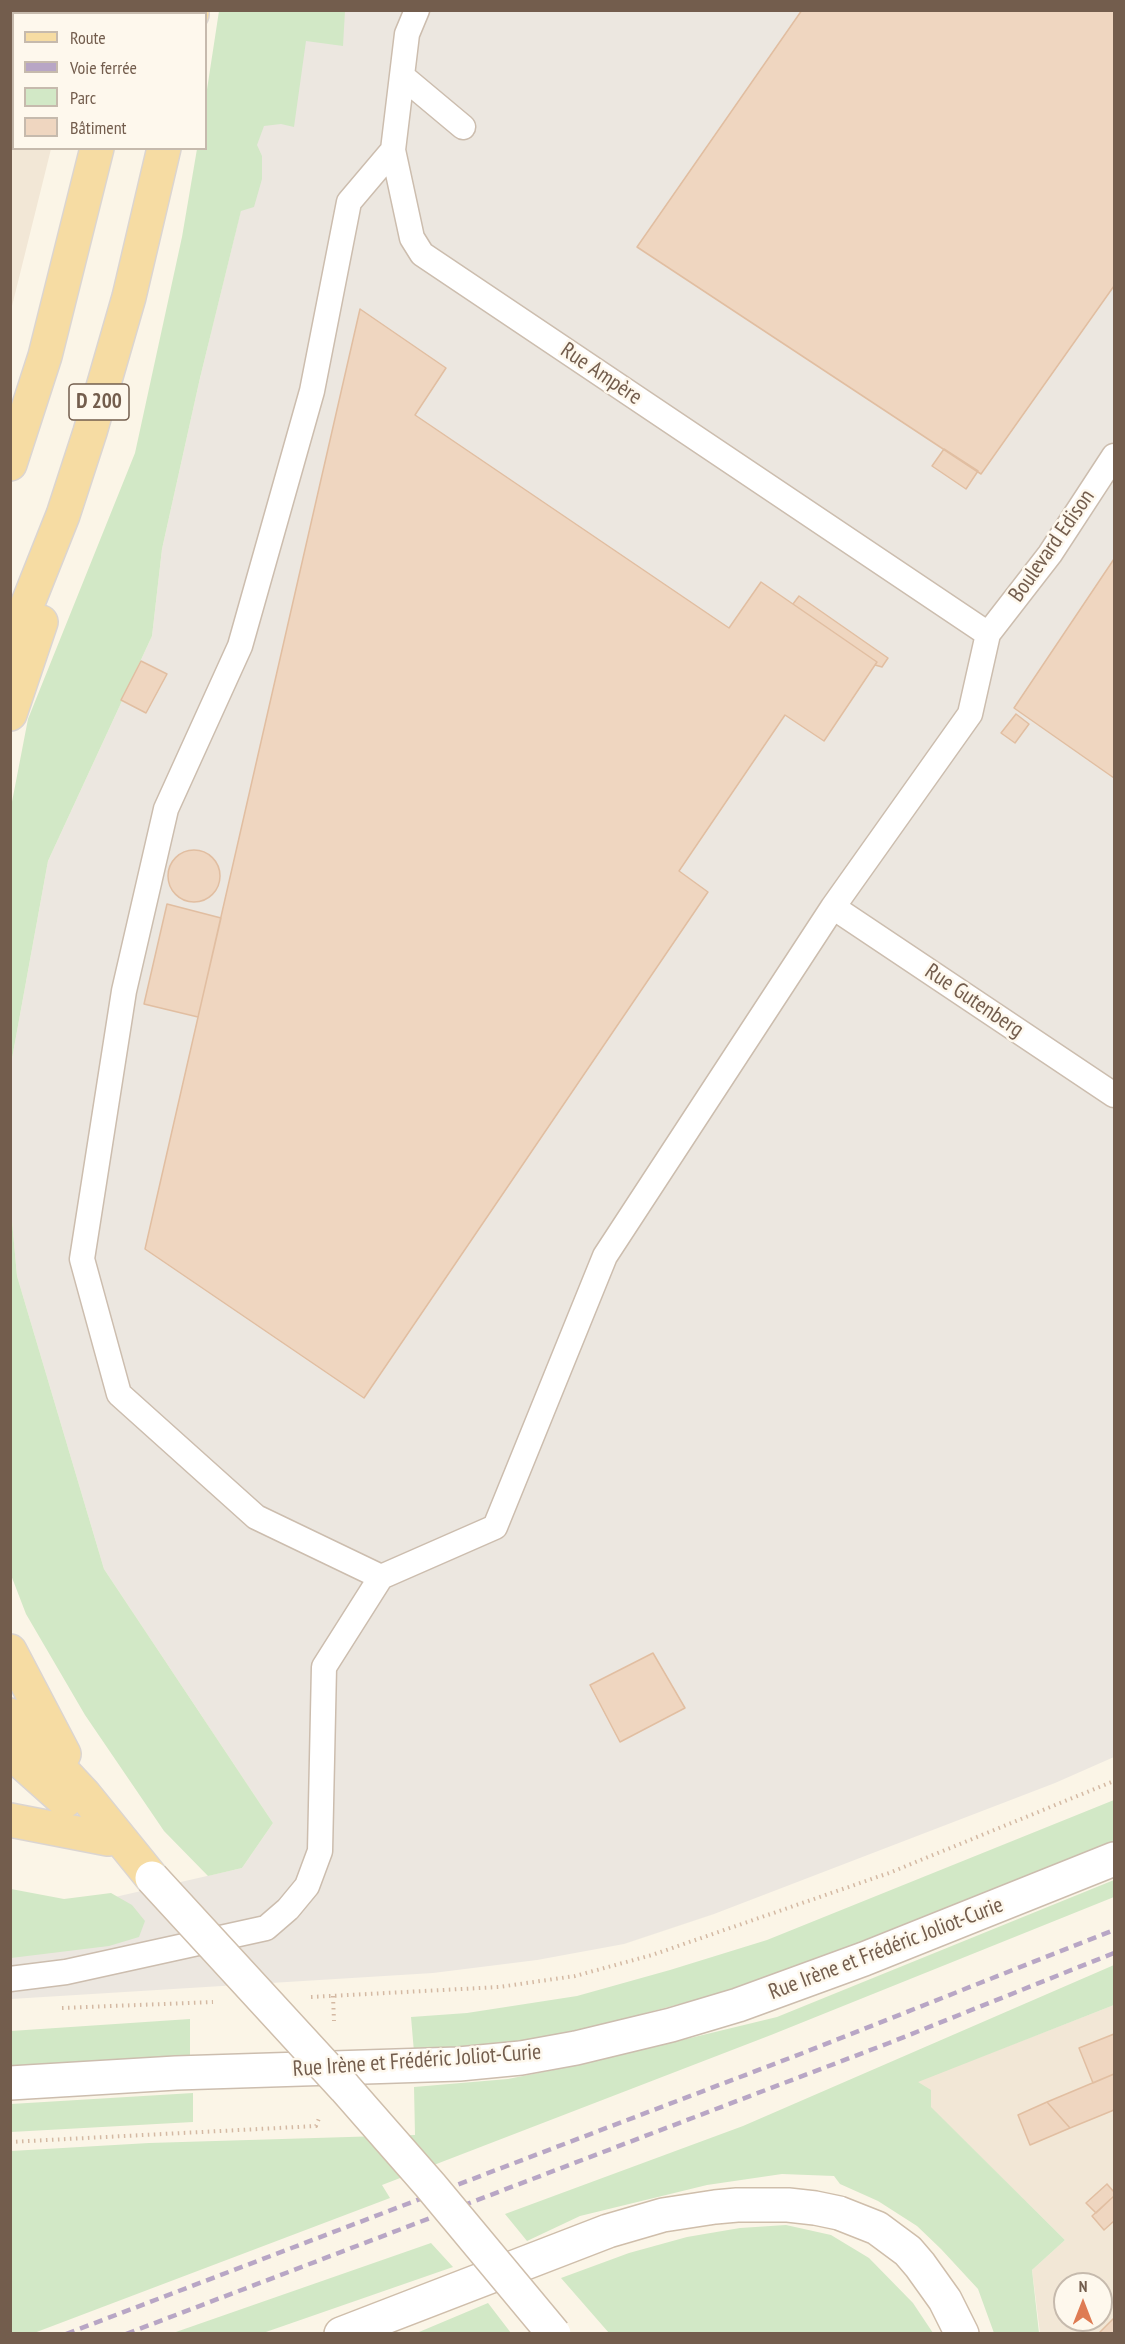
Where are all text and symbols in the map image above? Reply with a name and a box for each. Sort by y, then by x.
legend [12,12,207,150]
text: Route [70,26,106,49]
text: Voie ferrée [70,56,137,79]
text: Parc [70,86,96,109]
text: Bâtiment [70,116,127,139]
street label: Rue Ampère [555,337,647,411]
road number: D 200 [69,384,129,420]
street label: Boulevard Edison [1004,485,1100,607]
street label: Rue Gutenberg [920,958,1028,1044]
street label: Rue Irène et Frédéric Joliot-Curie [765,1892,1007,2006]
street label: Rue Irène et Frédéric Joliot-Curie [292,2039,542,2083]
north arrow [1053,2272,1113,2332]
text: N [1079,2276,1087,2296]

